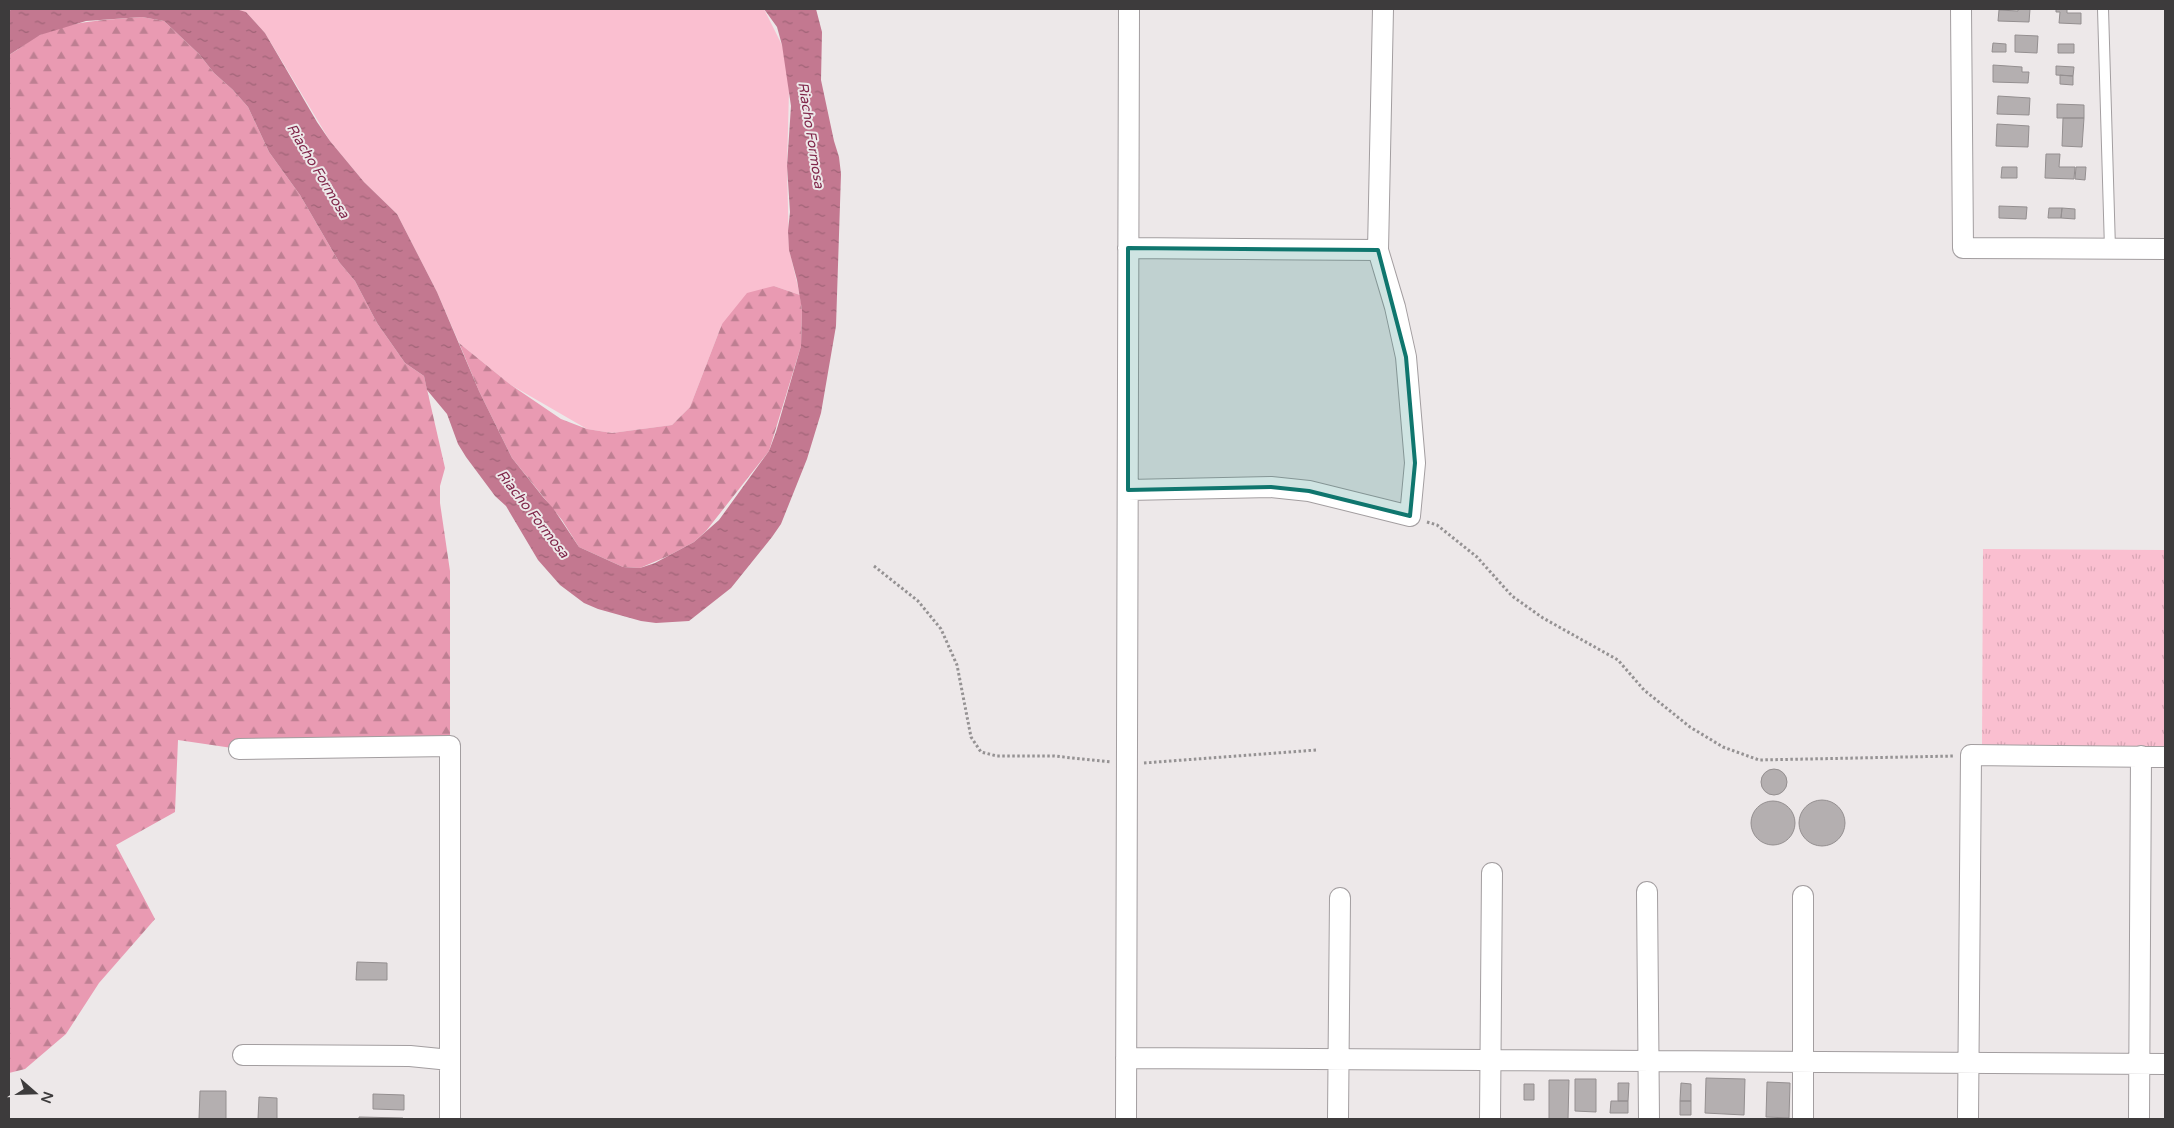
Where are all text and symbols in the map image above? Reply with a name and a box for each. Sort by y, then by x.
water label: Riacho Formosa [794,81,828,190]
water label: Riacho Formosa [283,121,353,222]
water label: Riacho Formosa [493,467,573,562]
north arrow [10,1068,60,1118]
text: N [37,1089,57,1105]

